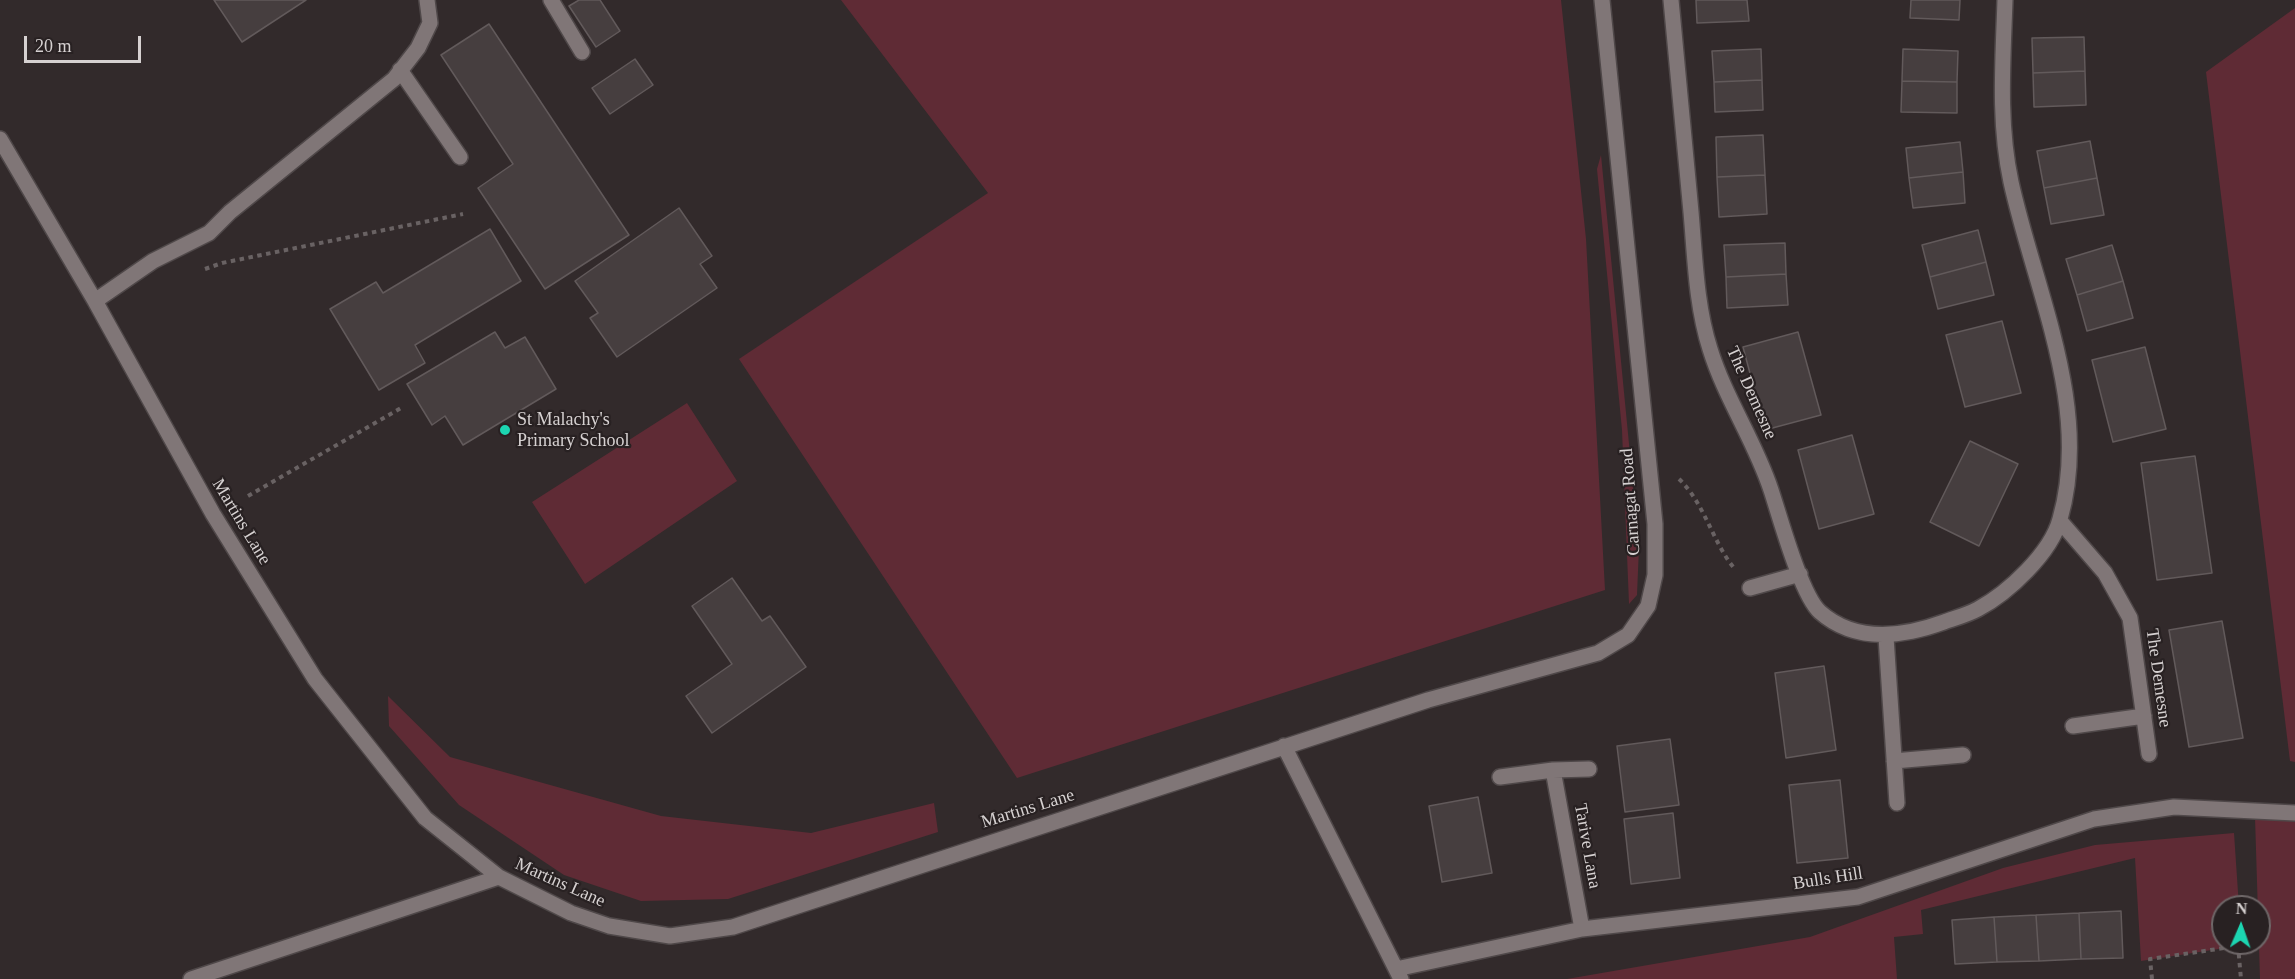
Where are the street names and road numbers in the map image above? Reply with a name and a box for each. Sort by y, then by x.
street label: The Demesne [1721,343,1781,443]
street label: Carnagat Road [1616,448,1646,556]
street label: Martins Lane [207,475,275,569]
street label: The Demesne [2140,627,2176,729]
street label: Martins Lane [979,785,1077,833]
street label: Tarive Lana [1569,802,1605,890]
street label: Martins Lane [512,854,608,912]
street label: Bulls Hill [1791,863,1865,895]

